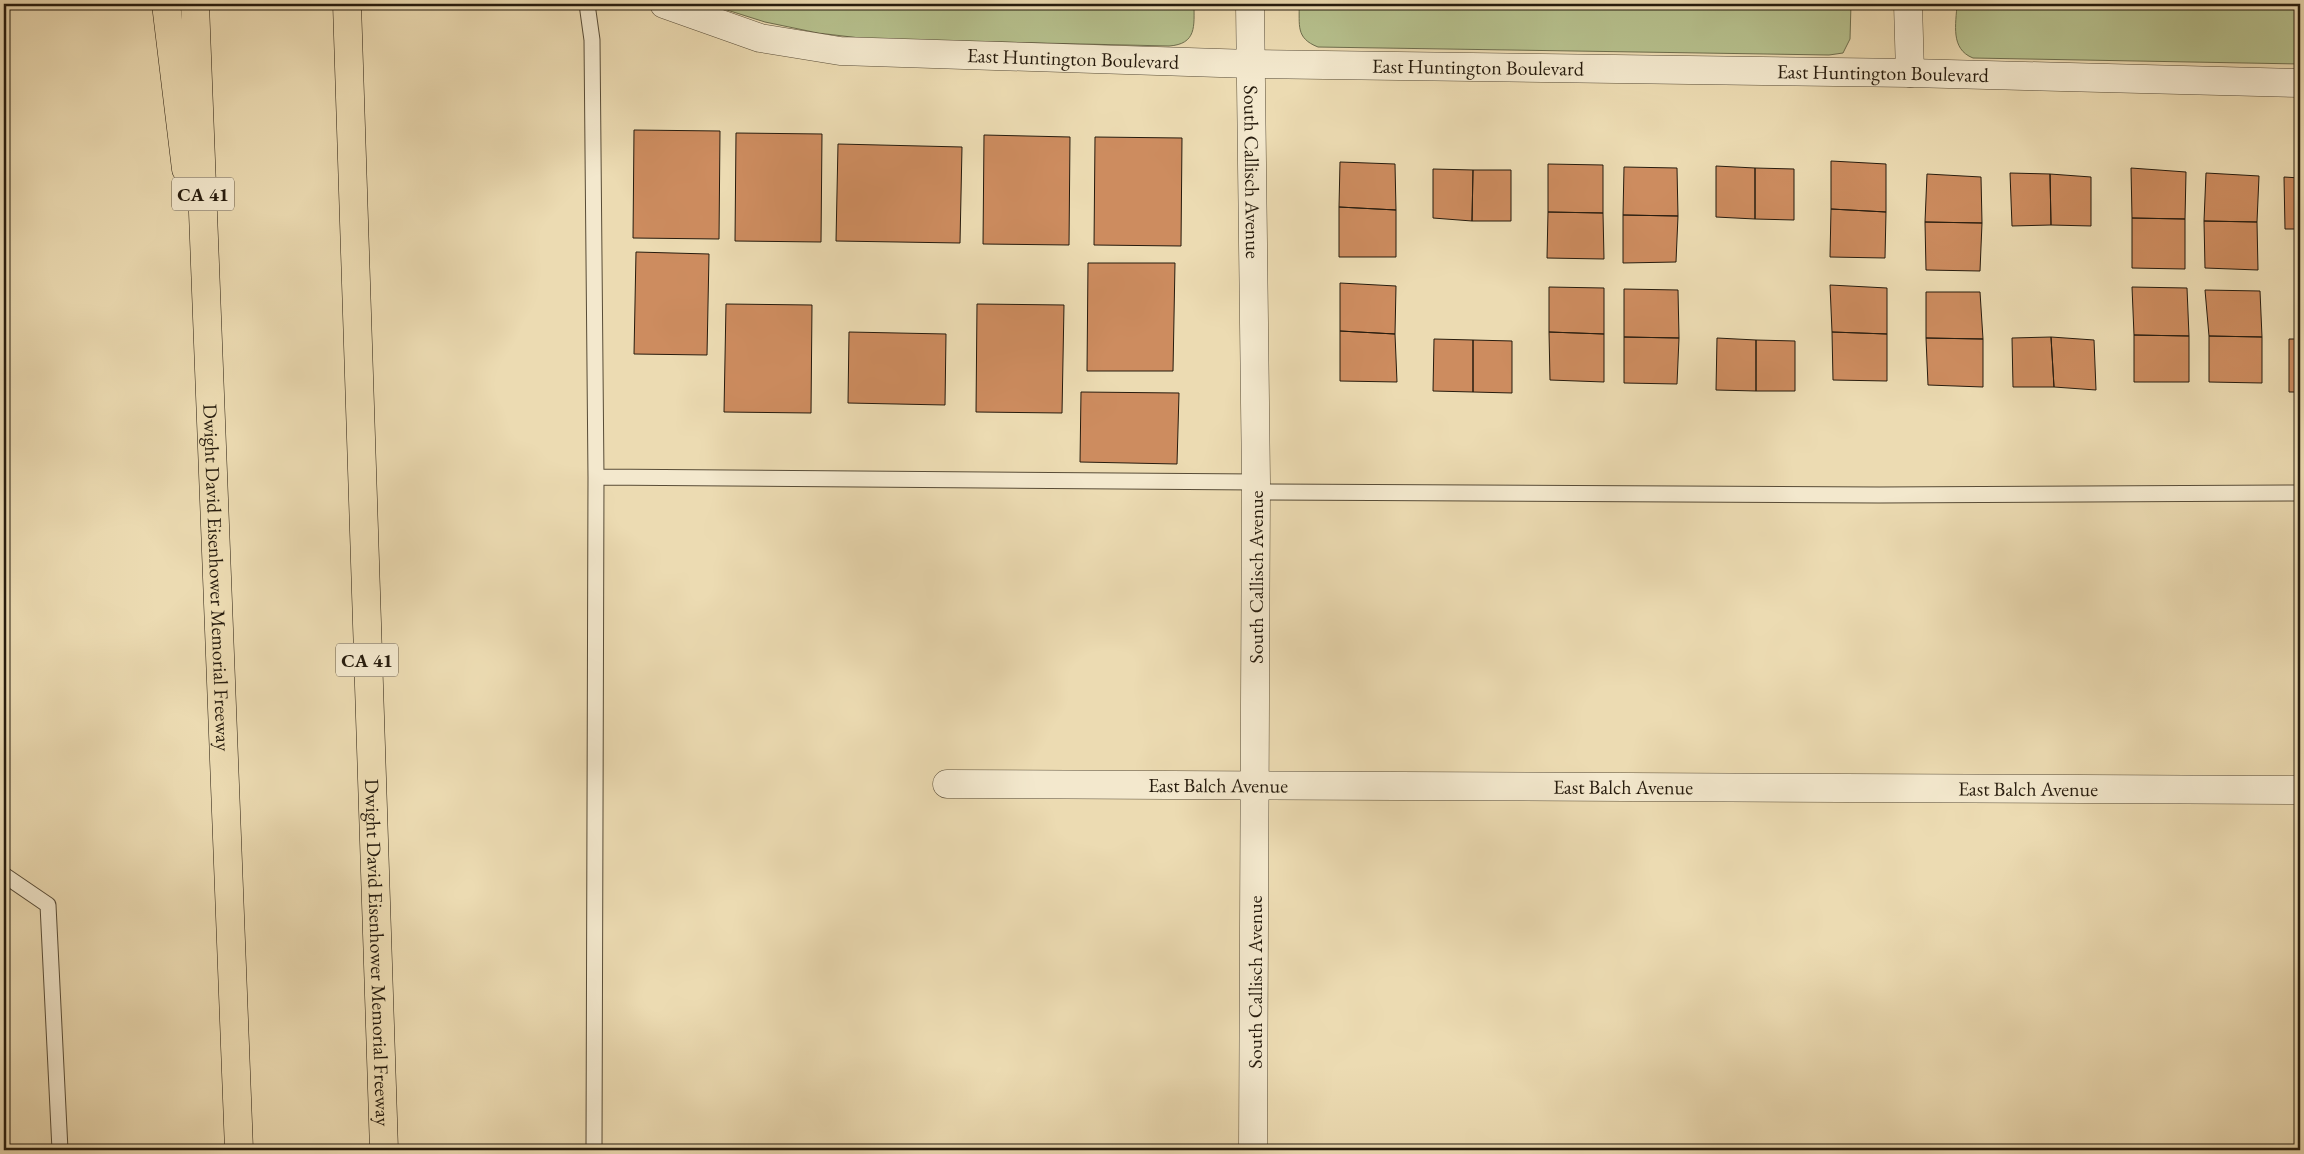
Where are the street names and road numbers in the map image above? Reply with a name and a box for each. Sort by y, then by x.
street label: East Huntington Boulevard [967,42,1180,75]
street label: East Huntington Boulevard [1372,53,1585,82]
street label: East Huntington Boulevard [1777,58,1990,88]
street label: South Callisch Avenue [1238,85,1266,259]
road number: CA 41 [172,178,234,210]
street label: Dwight David Eisenhower Memorial Freeway [197,403,237,752]
street label: South Callisch Avenue [1243,490,1269,664]
road number: CA 41 [336,644,398,676]
street label: East Balch Avenue [1148,772,1288,799]
street label: East Balch Avenue [1553,774,1693,800]
street label: East Balch Avenue [1958,775,2098,802]
street label: Dwight David Eisenhower Memorial Freeway [359,778,396,1127]
street label: South Callisch Avenue [1242,895,1268,1069]

